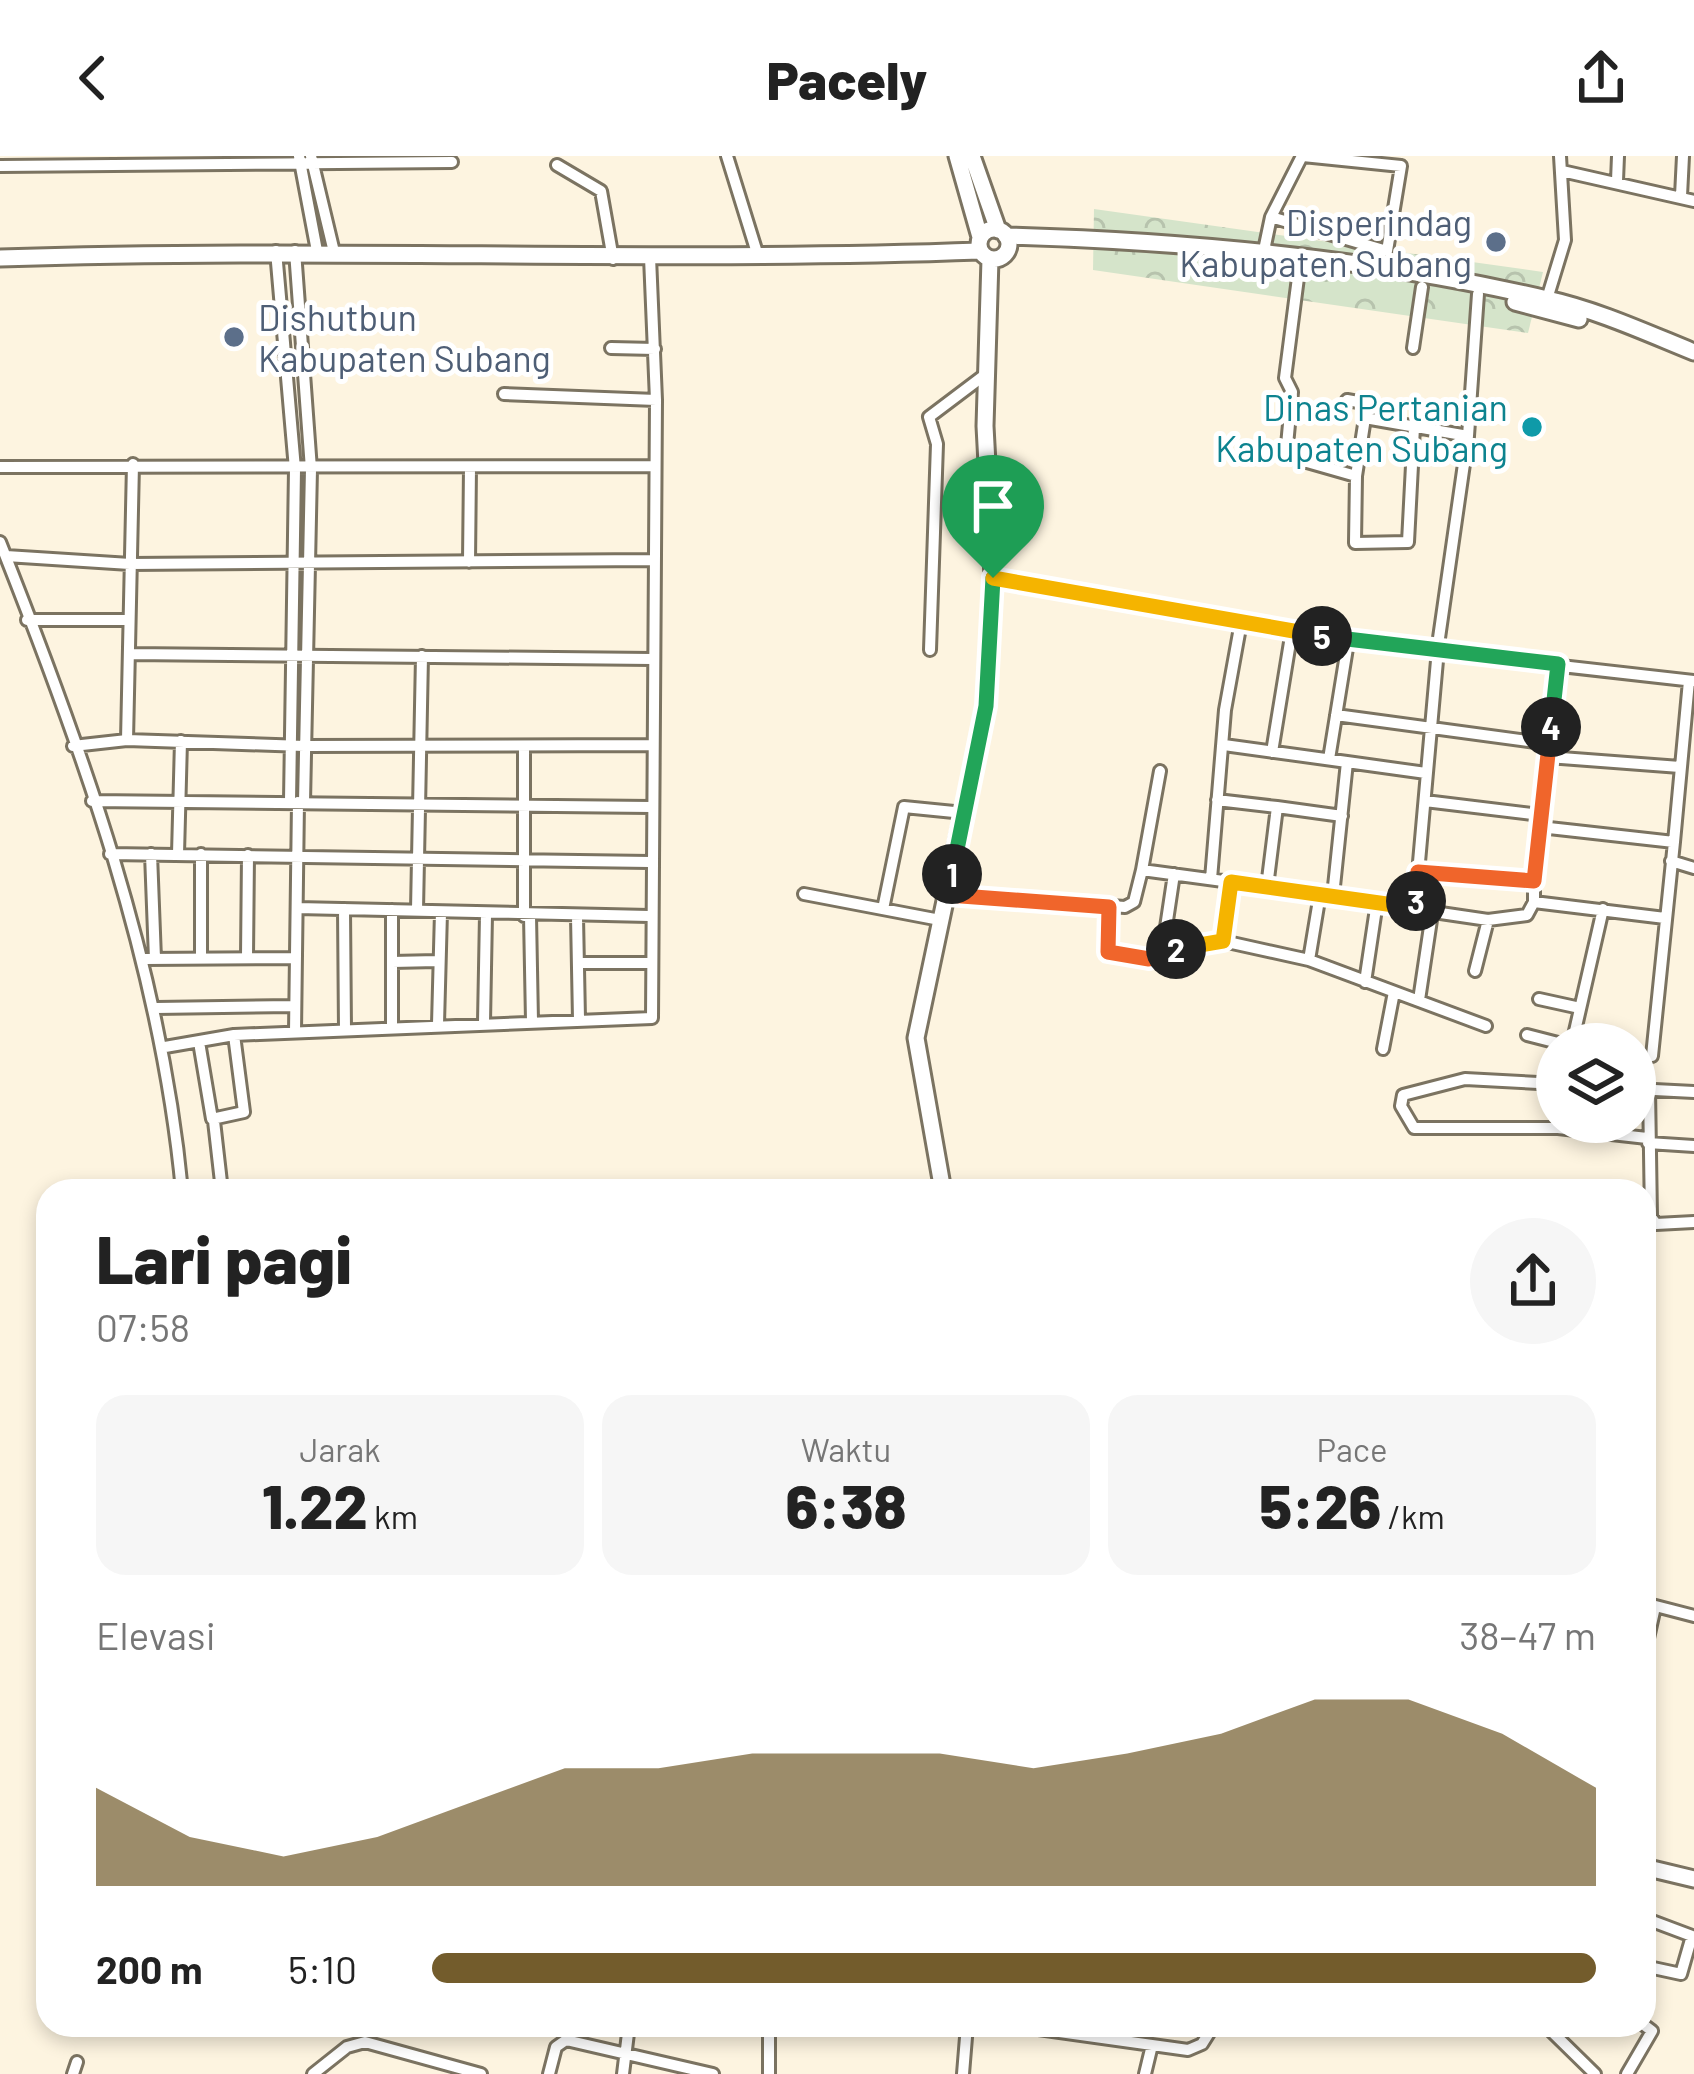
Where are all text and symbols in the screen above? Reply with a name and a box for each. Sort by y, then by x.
icon: back [60,45,126,111]
icon: share [1568,45,1634,111]
text: Pacely [767,46,927,111]
place label: Disperindag Kabupaten Subang [1179,200,1472,284]
marker: Disperindag Kabupaten Subang [1483,229,1509,255]
place label: Dishutbun Kabupaten Subang [258,295,551,379]
marker: Dishutbun Kabupaten Subang [221,324,247,350]
place label: Dinas Pertanian Kabupaten Subang [1215,385,1508,469]
marker: Dinas Pertanian Kabupaten Subang [1519,414,1545,440]
pin [942,455,1044,578]
icon: arrive [960,473,1026,539]
pin: 5 [1292,606,1352,666]
text: 5 [1313,616,1331,656]
pin: 4 [1521,697,1581,757]
text: 4 [1541,707,1561,747]
pin: 1 [922,844,982,904]
text: 1 [946,854,958,894]
pin: 3 [1386,871,1446,931]
text: 3 [1407,881,1425,921]
pin: 2 [1146,919,1206,979]
text: 2 [1167,929,1185,969]
map controls [1536,1023,1656,1143]
button: layers [1536,1023,1656,1143]
text: Lari pagi [96,1218,352,1297]
button: share [1470,1218,1596,1344]
text: 07:58 [96,1303,190,1350]
text: Jarak [299,1429,381,1469]
text: Waktu [801,1429,891,1469]
text: Pace [1317,1429,1387,1469]
text: 1.22 [262,1469,368,1541]
text: 6:38 [786,1469,906,1541]
text: 5:26 [1259,1469,1381,1541]
text: km [368,1496,418,1536]
text: /km [1381,1496,1445,1536]
text: Elevasi [96,1611,216,1658]
text: 38–47 m [1459,1611,1596,1658]
text: 200 m [96,1945,203,1992]
text: 5:10 [288,1945,357,1992]

